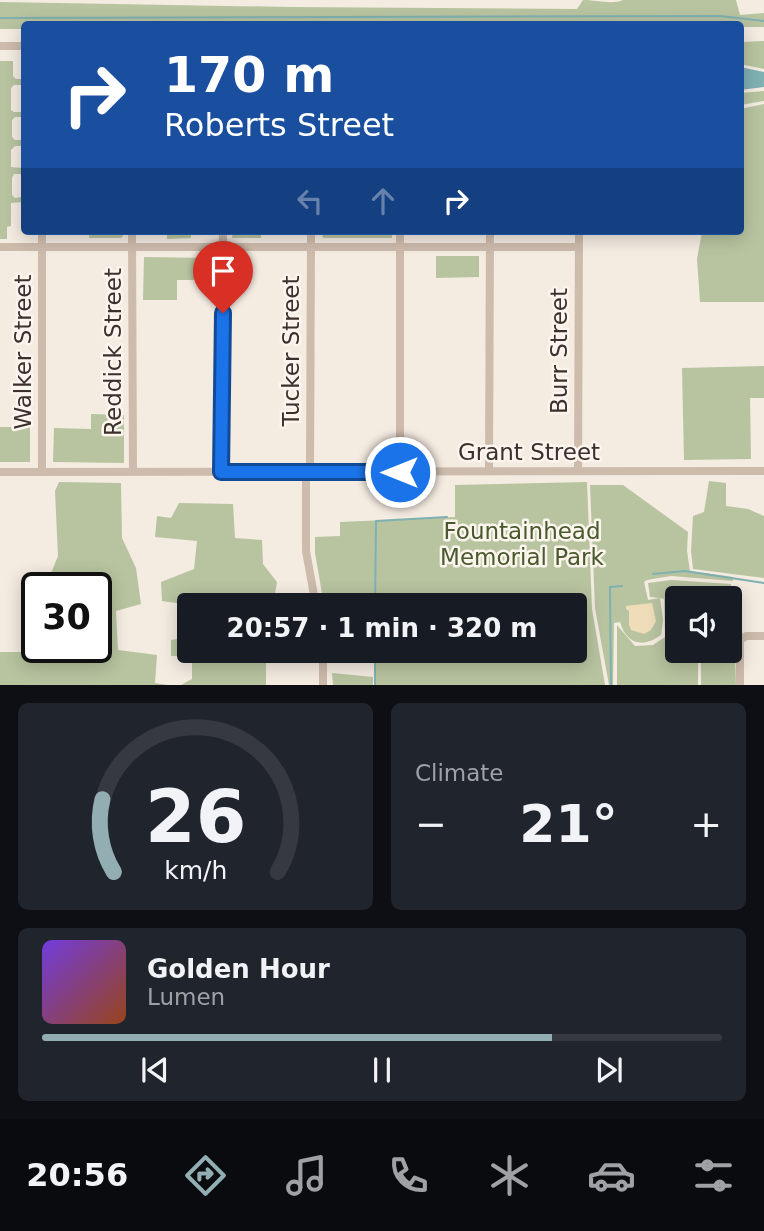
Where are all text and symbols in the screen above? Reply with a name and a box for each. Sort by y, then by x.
text: 170 m [164,47,334,104]
icon: right [49,49,140,140]
text: Roberts Street [164,106,394,144]
icon: left [291,182,329,220]
icon: ahead [364,182,402,220]
icon: right [437,182,475,220]
pin [193,241,253,313]
icon: arrive [204,252,242,290]
street label: Reddick Street [100,268,126,436]
street label: Walker Street [10,274,36,430]
street label: Tucker Street [278,275,304,428]
street label: Burr Street [546,288,572,414]
position arrow [363,435,437,509]
street label: Grant Street [458,439,600,465]
park label: Fountainhead Memorial Park [440,518,605,570]
speed limit sign: 30 [21,572,112,663]
map controls [665,586,742,663]
button: sound [665,586,742,663]
text: 20:57 · 1 min · 320 m [227,613,537,643]
text: Climate [415,760,504,786]
text: 26 [145,775,246,860]
text: 21° [519,794,618,854]
text: − [415,802,447,846]
text: + [690,802,722,846]
text: km/h [164,856,227,885]
text: Golden Hour [147,954,330,984]
text: Lumen [147,984,225,1010]
icon: previous [136,1051,174,1089]
icon: pause [363,1051,401,1089]
icon: next [590,1051,628,1089]
icon: directions [181,1151,230,1200]
icon: music [282,1151,331,1200]
icon: phone [384,1151,433,1200]
icon: climate [485,1151,534,1200]
icon: car [587,1151,636,1200]
icon: filters [689,1151,738,1200]
text: 20:56 [26,1156,128,1194]

